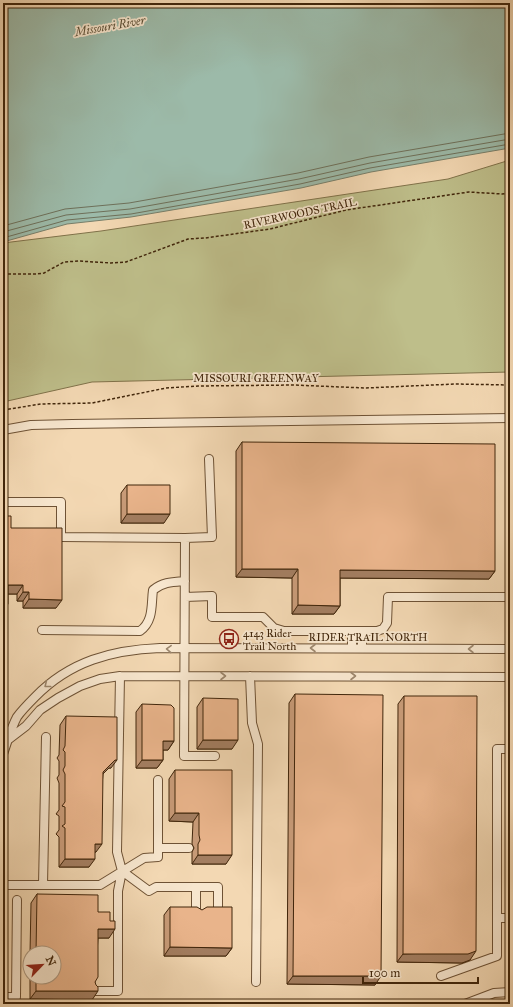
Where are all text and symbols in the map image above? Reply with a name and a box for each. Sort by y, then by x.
water label: Missouri River [73,13,147,39]
street label: RIVERWOODS TRAIL [242,195,358,232]
street label: MISSOURI GREENWAY [193,372,320,385]
place label: 4143 Rider Trail North [243,627,296,653]
bus stop icon: 4143 Rider Trail North [218,628,240,650]
street label: RIDER TRAIL NORTH [308,631,428,644]
one-way arrow [166,644,172,653]
one-way arrow [310,644,316,652]
one-way arrow [468,645,474,653]
one-way arrow [220,672,226,680]
one-way arrow [350,672,356,680]
one-way arrow [45,681,52,688]
north arrow [22,945,62,985]
text: N [43,954,59,969]
scale bar [363,959,478,985]
text: 100 m [369,966,400,980]

